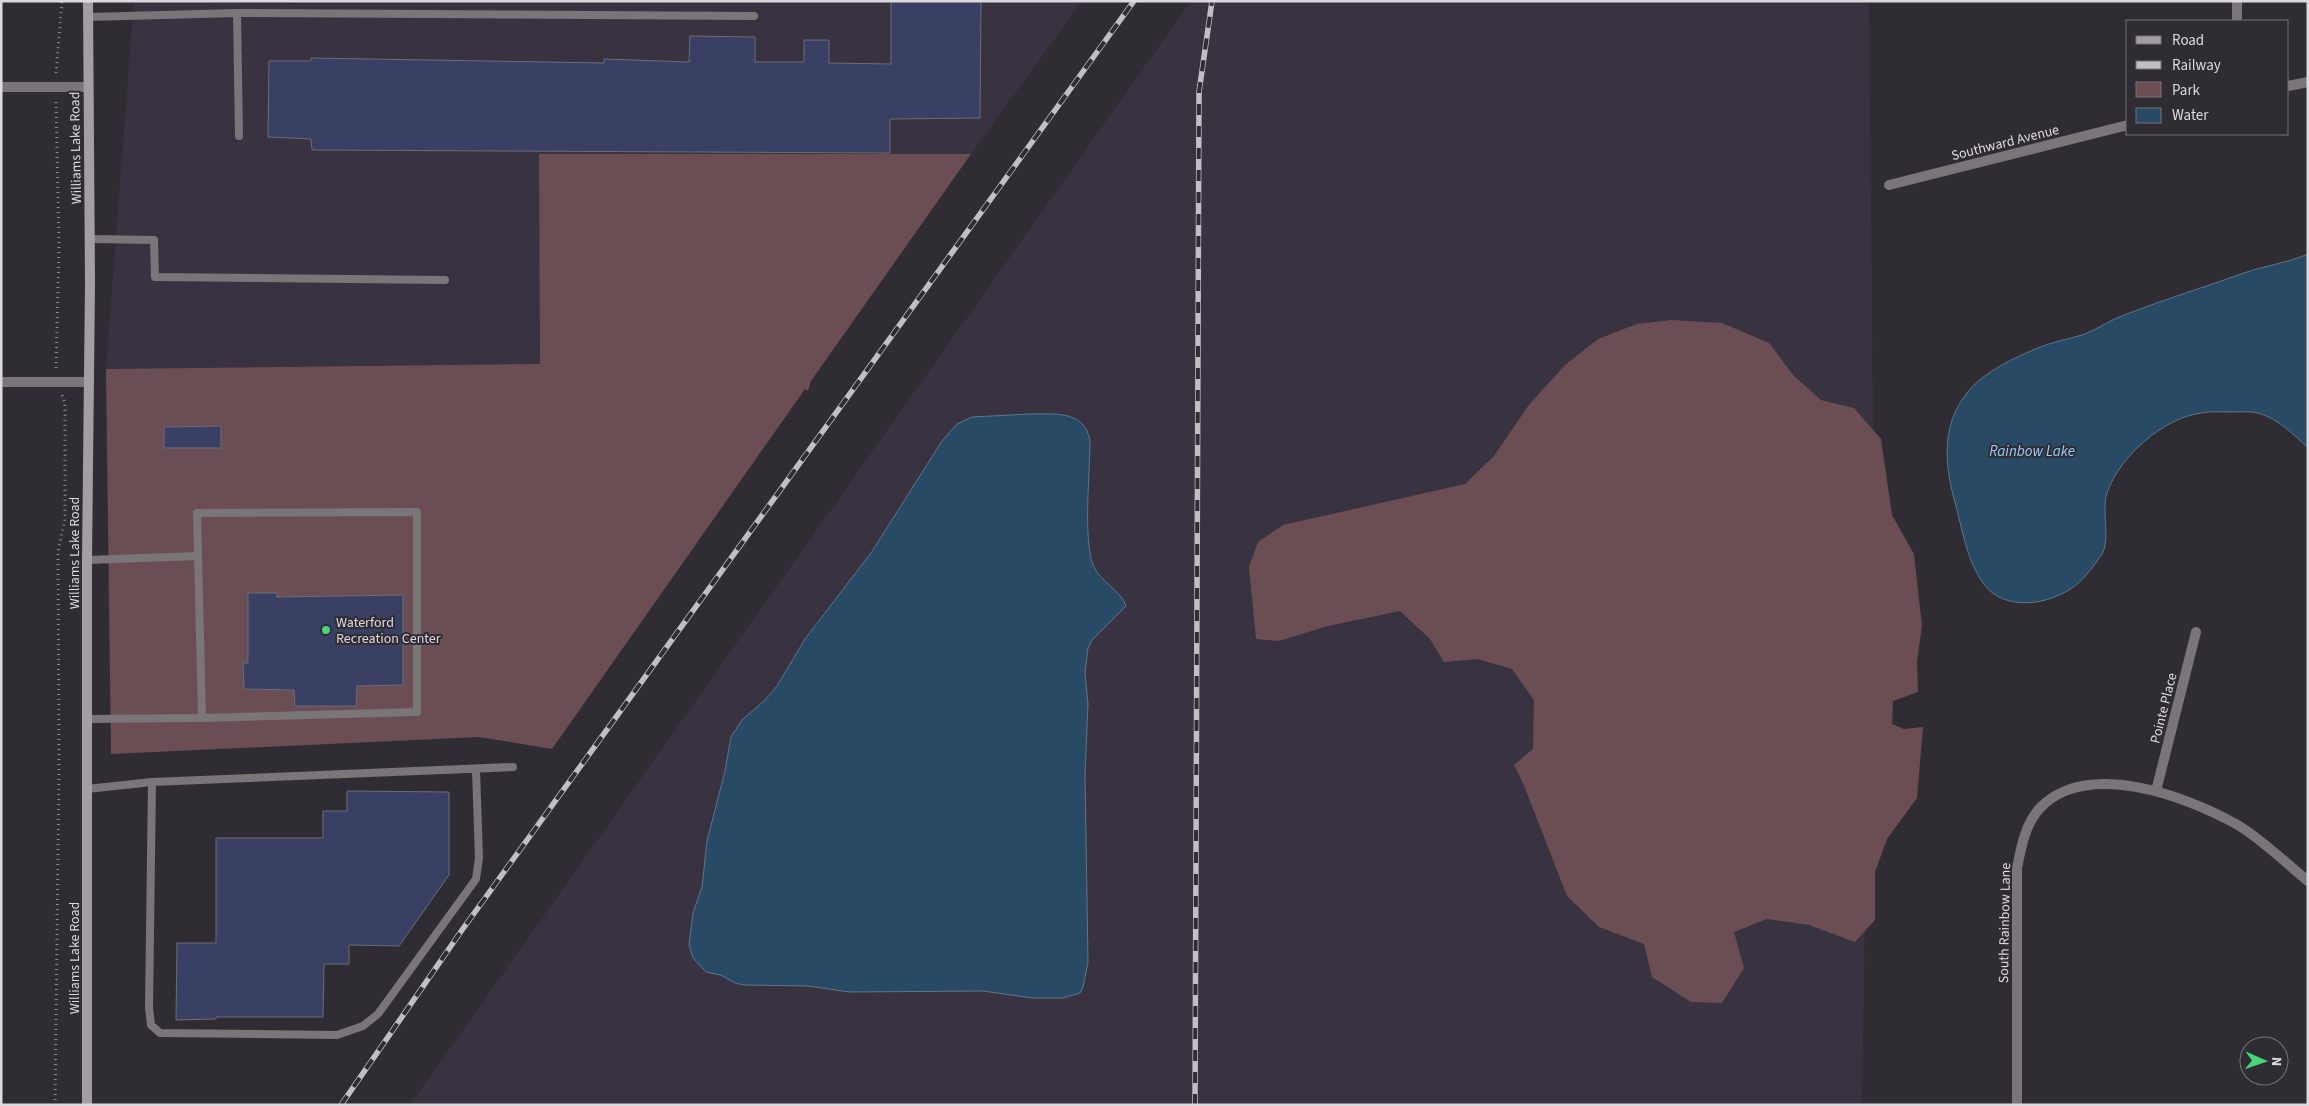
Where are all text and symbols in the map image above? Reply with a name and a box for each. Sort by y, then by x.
legend [2126,20,2289,135]
text: Road [2172,30,2204,51]
text: Railway [2172,55,2221,76]
text: Park [2172,80,2201,101]
street label: Williams Lake Road [65,91,87,204]
text: Water [2172,105,2209,126]
street label: Southward Avenue [1949,120,2061,166]
water label: Rainbow Lake [1989,441,2075,462]
street label: Williams Lake Road [65,497,85,609]
place label: Waterford Recreation Center [336,613,441,649]
marker: Waterford Recreation Center [320,624,332,636]
street label: Pointe Place [2146,671,2182,746]
street label: South Rainbow Lane [1994,863,2016,983]
street label: Williams Lake Road [65,902,85,1014]
north arrow [2239,1036,2289,1086]
text: N [2266,1056,2286,1066]

